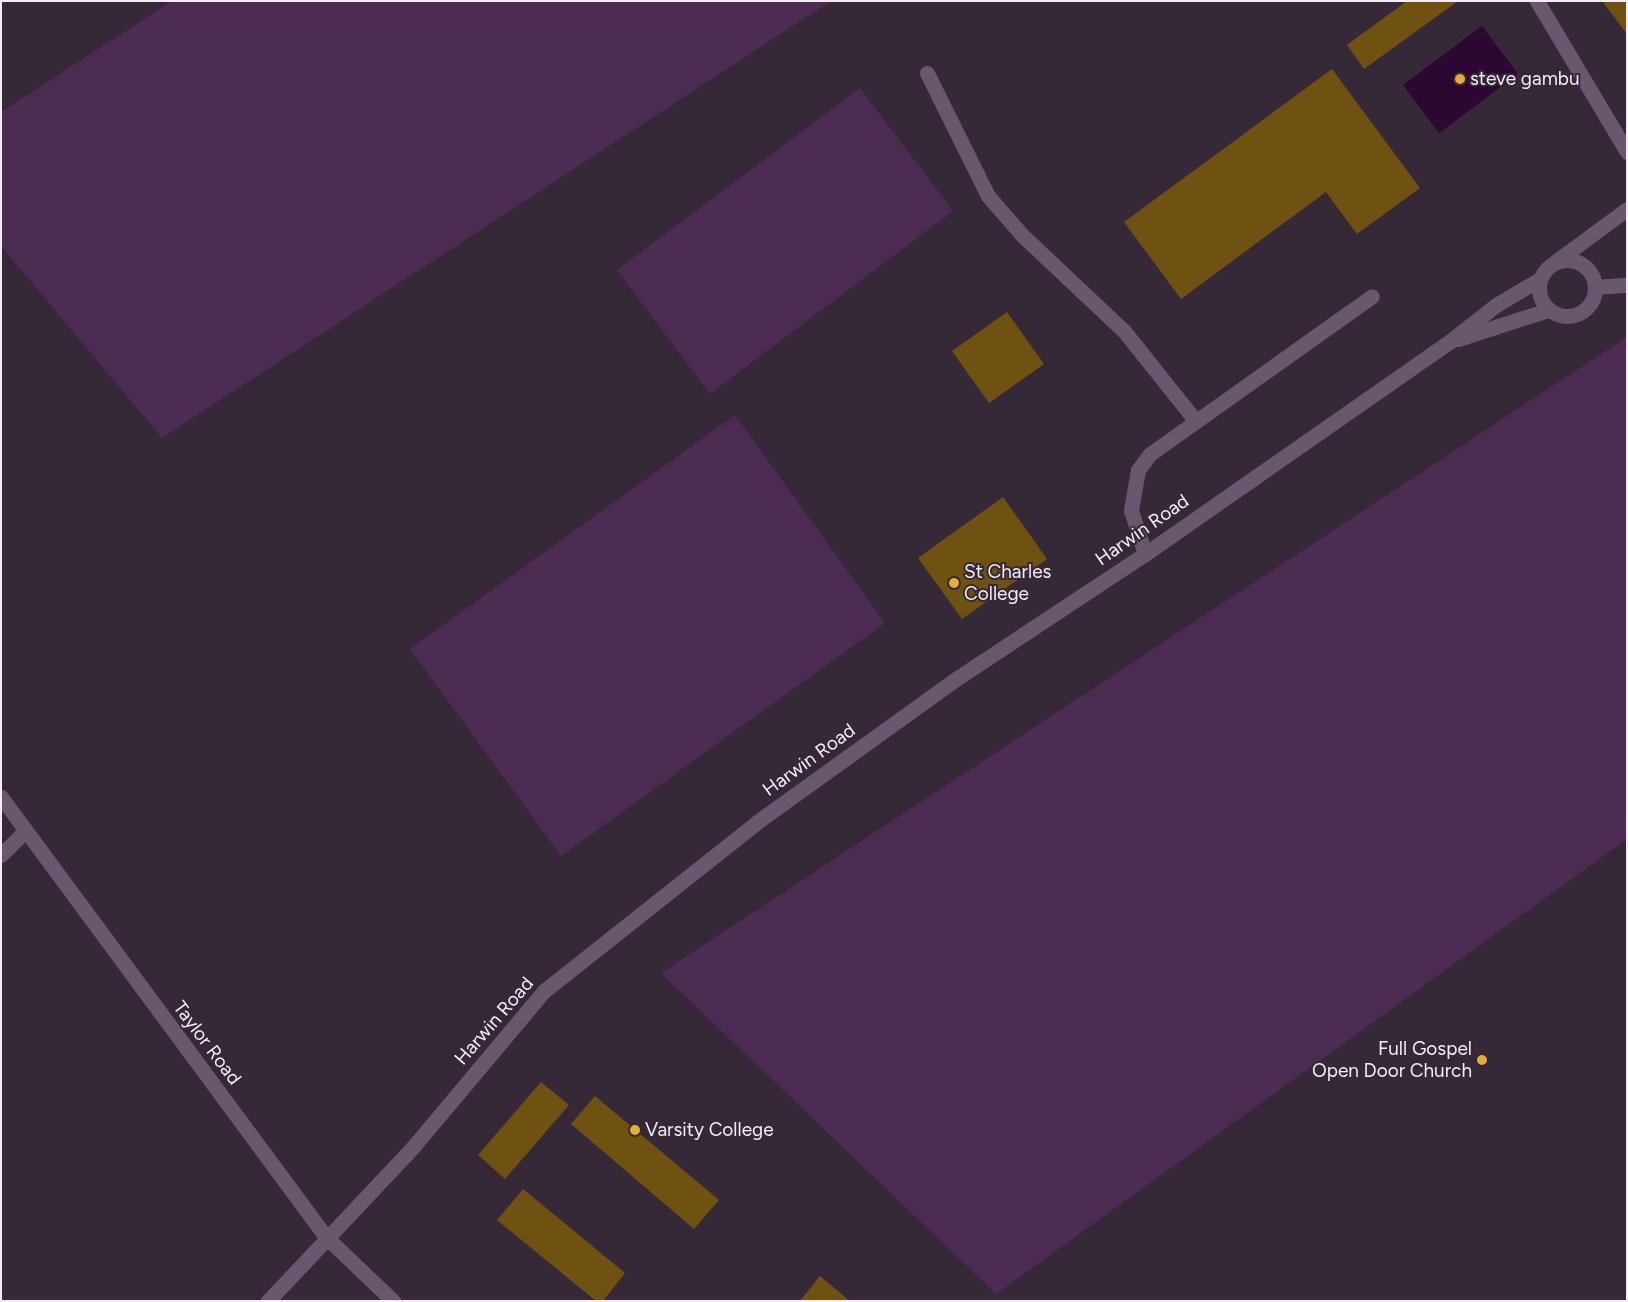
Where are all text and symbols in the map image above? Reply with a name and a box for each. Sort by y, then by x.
place label: steve gambu [1470,68,1580,90]
marker: steve gambu [1454,73,1466,85]
street label: Harwin Road [1091,489,1193,571]
place label: St Charles College [964,561,1051,605]
marker: St Charles College [948,577,960,589]
street label: Harwin Road [758,719,860,801]
street label: Harwin Road [450,972,538,1070]
street label: Taylor Road [168,997,246,1089]
place label: Full Gospel Open Door Church [1312,1038,1472,1082]
marker: Full Gospel Open Door Church [1476,1054,1488,1066]
place label: Varsity College [645,1119,774,1141]
marker: Varsity College [629,1124,641,1136]

